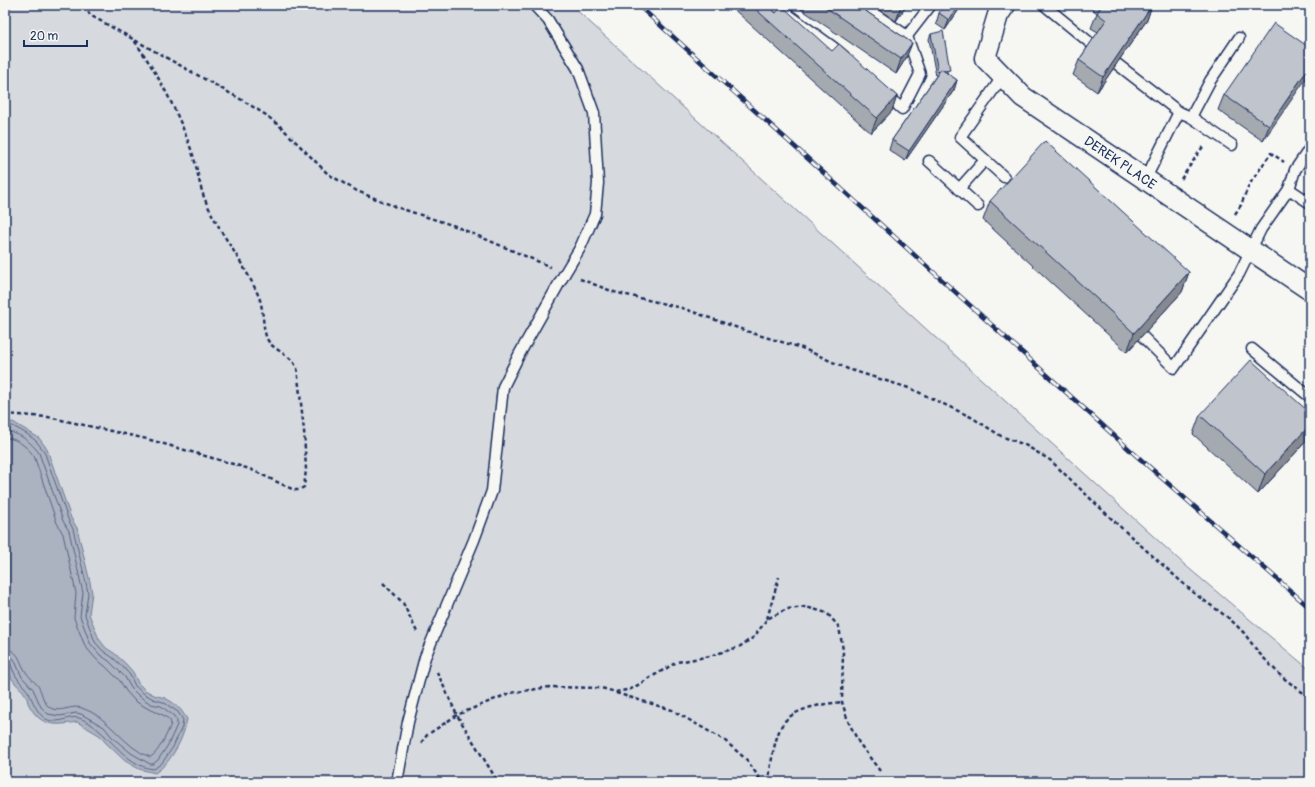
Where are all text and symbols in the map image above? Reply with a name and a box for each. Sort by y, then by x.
scale bar [24,22,87,48]
text: 20 m [30,29,59,44]
street label: DEREK PLACE [1081,132,1160,193]

